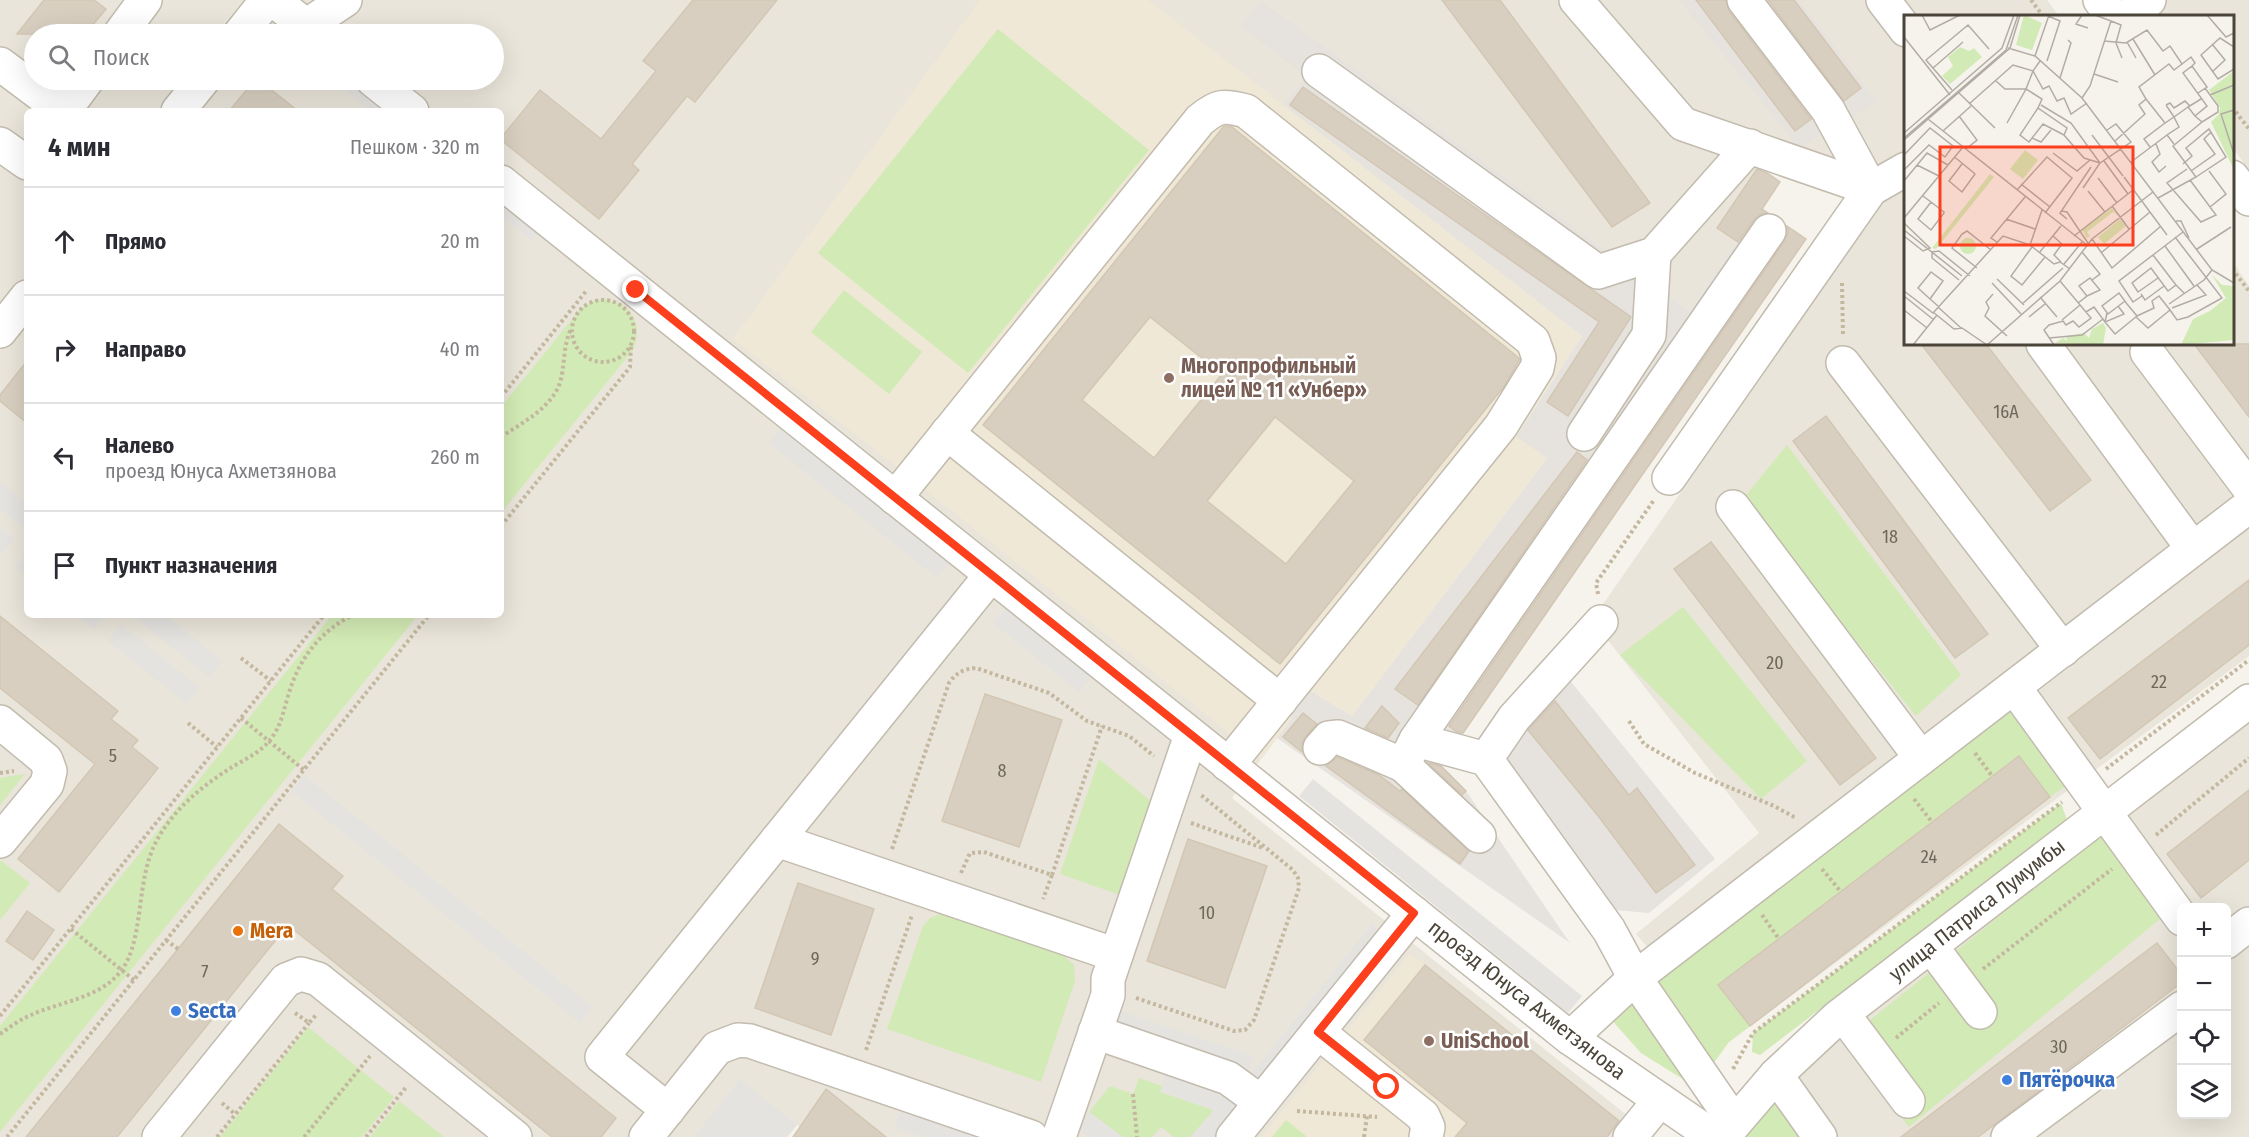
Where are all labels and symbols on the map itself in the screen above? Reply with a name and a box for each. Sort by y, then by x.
inset map [1904,15,2234,345]
route end [622,276,648,302]
place label: Многопрофильный лицей № 11 «Унбер» [1181,353,1367,403]
marker: Многопрофильный лицей № 11 «Унбер» [1162,371,1176,385]
house number: 16А [1993,401,2019,423]
house number: 18 [1882,526,1898,548]
house number: 20 [1766,652,1784,674]
house number: 22 [2151,671,2167,693]
house number: 5 [109,745,117,767]
house number: 8 [998,760,1007,782]
street label: улица Патриса Лумумбы [1884,833,2070,987]
house number: 24 [1921,846,1937,868]
house number: 10 [1199,902,1215,924]
street label: проезд Юнуса Ахметзянова [1423,915,1631,1085]
place label: Mera [250,918,293,944]
marker: Mera [231,924,245,938]
house number: 9 [811,948,819,970]
house number: 7 [201,961,209,983]
place label: Secta [188,998,236,1024]
marker: Secta [169,1004,183,1018]
place label: UniSchool [1441,1028,1529,1054]
marker: UniSchool [1422,1034,1436,1048]
house number: 30 [2050,1036,2068,1058]
place label: Пятёрочка [2019,1067,2115,1093]
route start [1373,1073,1399,1099]
marker: Пятёрочка [2000,1073,2014,1087]

